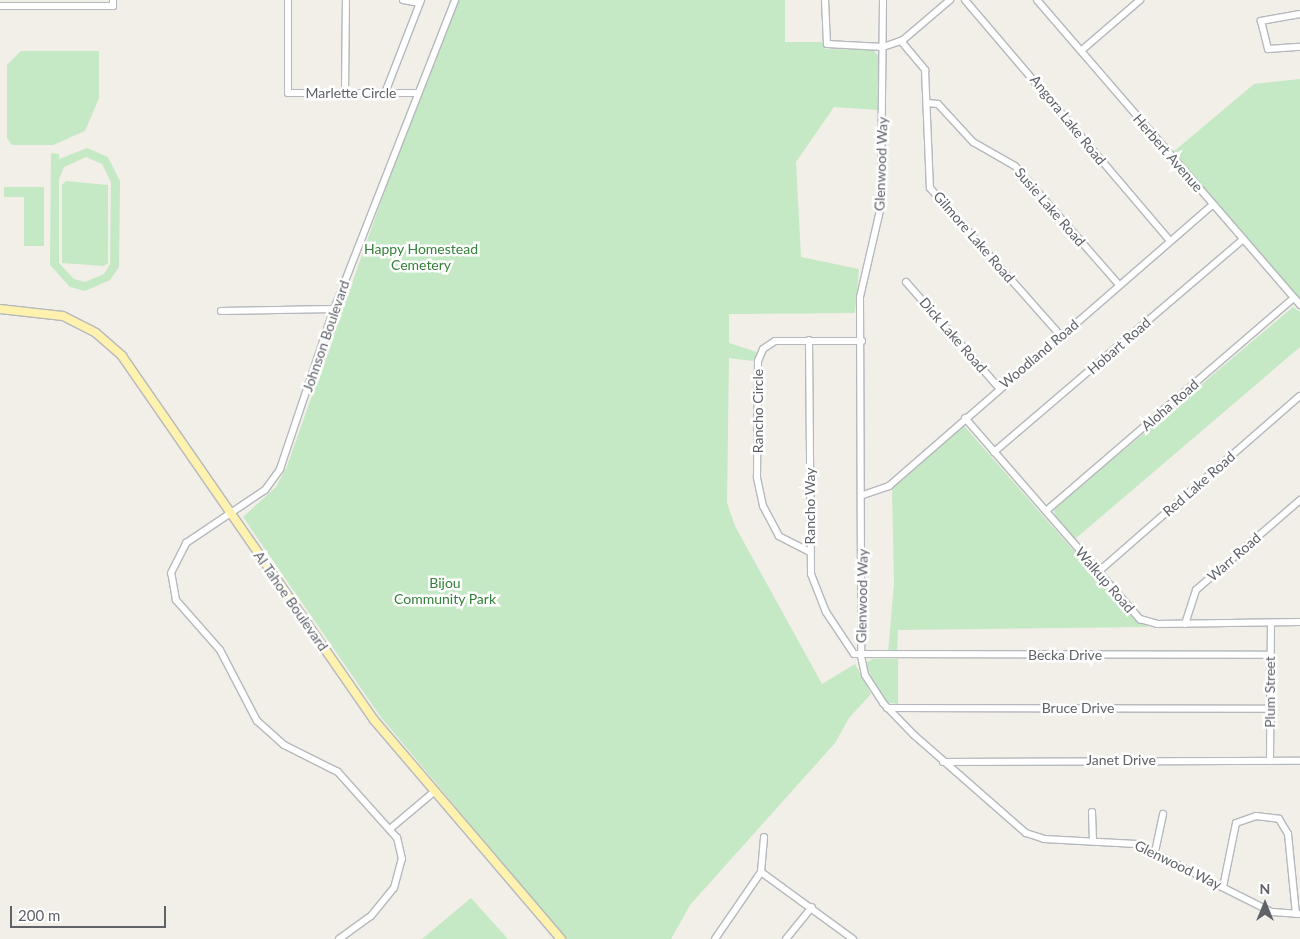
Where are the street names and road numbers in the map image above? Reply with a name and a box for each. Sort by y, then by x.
street label: Angora Lake Road [1027,72,1109,168]
street label: Marlette Circle [306,85,396,101]
street label: Herbert Avenue [1129,110,1207,196]
street label: Glenwood Way [871,116,891,212]
street label: Susie Lake Road [1011,164,1089,250]
street label: Gilmore Lake Road [930,188,1018,286]
street label: Johnson Boulevard [299,278,353,394]
street label: Dick Lake Road [916,294,990,376]
street label: Hobart Road [1084,314,1154,378]
street label: Woodland Road [996,316,1082,392]
street label: Rancho Circle [750,369,766,453]
street label: Aloha Road [1138,376,1202,434]
street label: Red Lake Road [1160,448,1238,520]
street label: Rancho Way [802,467,818,545]
street label: Warr Road [1204,529,1264,585]
street label: Walkup Road [1072,544,1138,616]
street label: Al Tahoe Boulevard [250,548,332,654]
street label: Glenwood Way [853,549,871,643]
street label: Becka Drive [1028,647,1102,663]
street label: Plum Street [1262,656,1278,728]
street label: Bruce Drive [1042,700,1114,716]
street label: Janet Drive [1086,752,1156,768]
street label: Glenwood Way [1132,837,1224,893]

